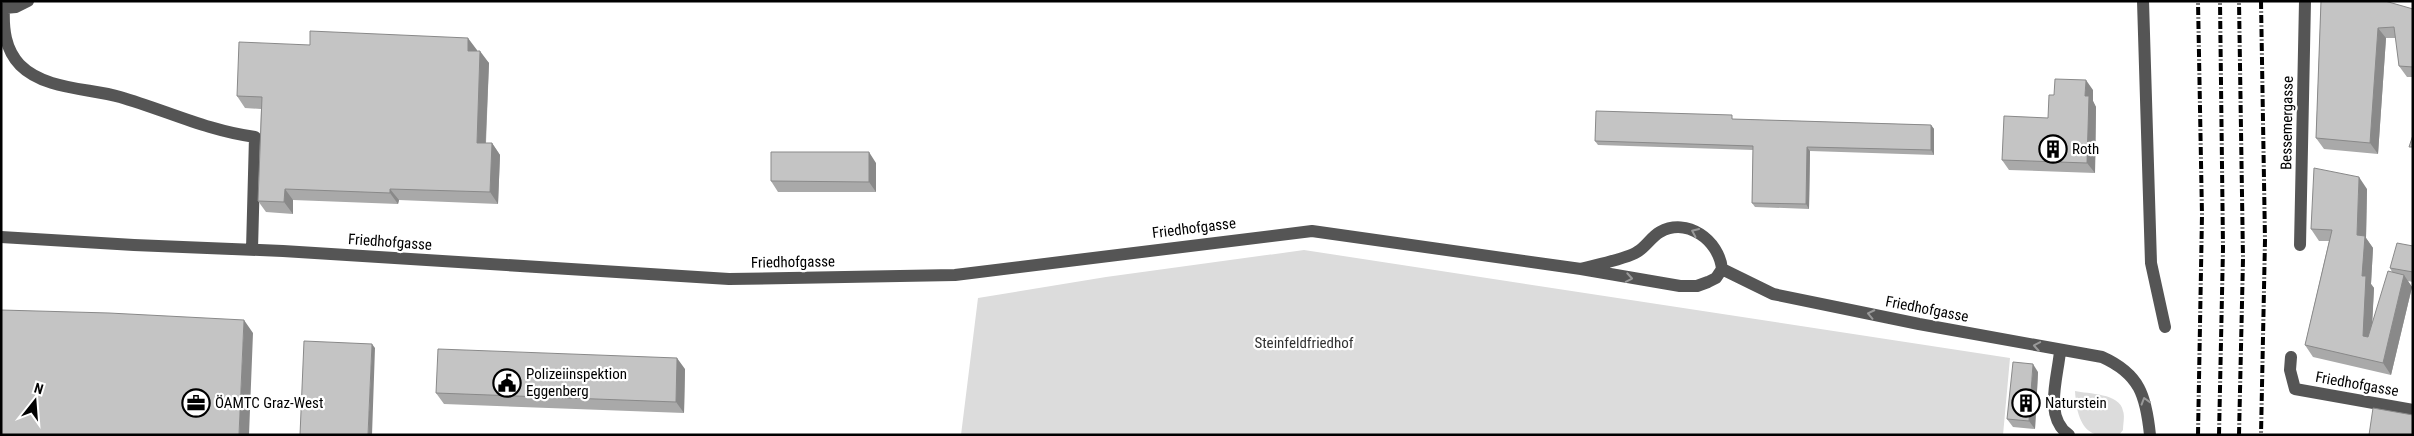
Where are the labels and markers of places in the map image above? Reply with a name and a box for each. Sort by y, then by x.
building icon: Roth [2038,134,2068,164]
place label: Roth [2072,140,2099,158]
place label: Polizeiinspektion Eggenberg [526,365,627,400]
public building icon: Polizeiinspektion Eggenberg [492,368,522,398]
office icon: ÖAMTC Graz-West [181,388,211,418]
building icon: Naturstein [2011,388,2041,418]
place label: ÖAMTC Graz-West [215,394,323,412]
place label: Naturstein [2045,394,2107,412]

